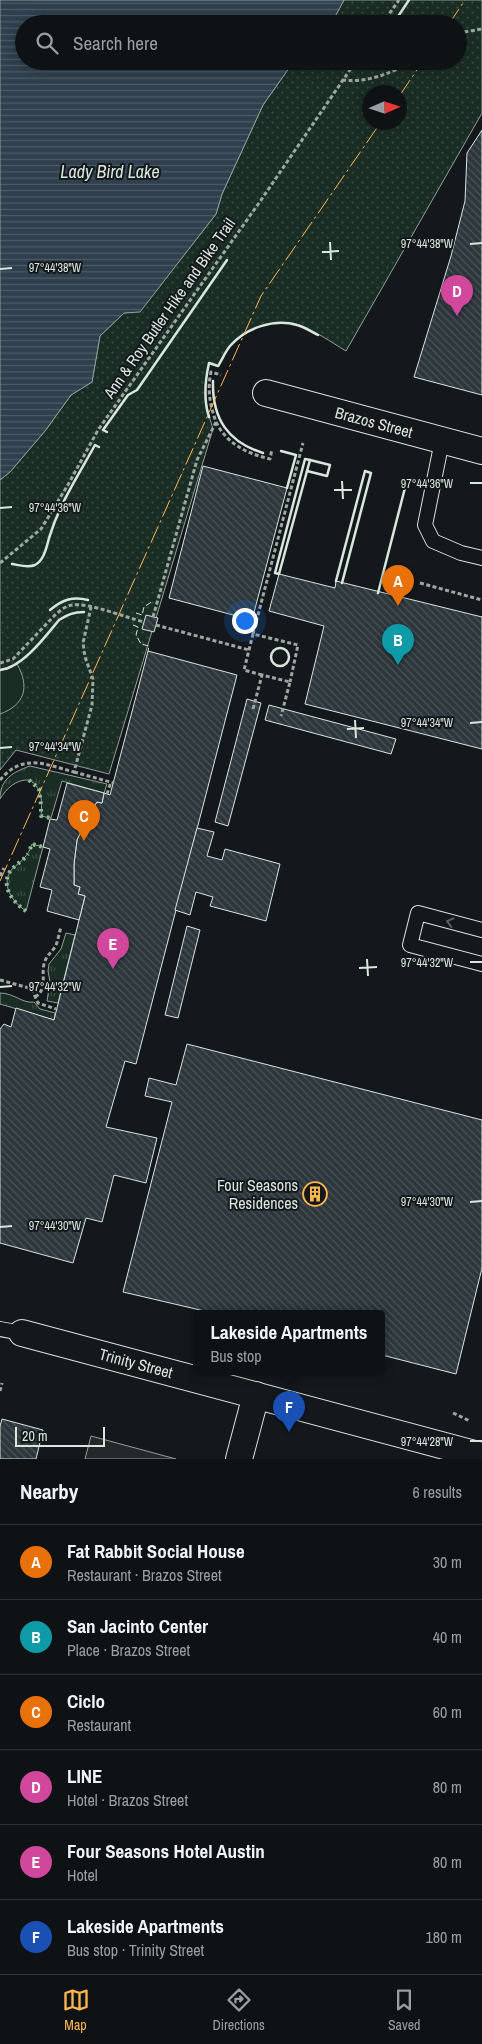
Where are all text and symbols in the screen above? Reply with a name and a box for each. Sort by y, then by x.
search box [15,15,467,70]
icon: search [33,29,61,57]
text: Search here [73,30,158,56]
north arrow [362,85,407,130]
water label: Lady Bird Lake [60,159,160,184]
street label: Ann & Roy Butler Hike and Bike Trail [98,213,240,404]
text: 97°44'38"W [401,236,454,252]
text: 97°44'38"W [29,260,82,276]
pin: D [441,275,473,316]
street label: Brazos Street [333,401,416,443]
text: 97°44'36"W [401,476,454,492]
text: 97°44'36"W [29,500,82,516]
pin: A [382,565,414,606]
your location [232,608,258,634]
pin: B [382,624,414,665]
text: 97°44'34"W [401,715,454,731]
text: 97°44'34"W [29,739,82,755]
pin: C [68,800,100,841]
one-way arrow [446,917,454,927]
pin: E [97,928,129,969]
text: 97°44'32"W [401,955,454,971]
text: 97°44'32"W [29,979,82,995]
place label: Four Seasons Residences [217,1174,298,1214]
building icon: Four Seasons Residences [302,1181,328,1207]
text: 97°44'30"W [401,1194,454,1210]
text: 97°44'30"W [29,1218,82,1234]
popup [193,1310,385,1375]
text: Lakeside Apartments [210,1319,368,1345]
street label: Trinity Street [97,1343,176,1383]
text: Bus stop [210,1345,262,1367]
pin: F [273,1391,305,1432]
scale bar [15,1424,105,1447]
text: 20 m [22,1427,48,1445]
text: 97°44'28"W [401,1434,454,1450]
text: Nearby [20,1477,78,1506]
text: 6 results [412,1481,462,1503]
text: Fat Rabbit Social House [67,1538,245,1564]
text: A [31,1551,41,1573]
text: 30 m [433,1551,462,1573]
text: Restaurant · Brazos Street [67,1564,222,1586]
text: San Jacinto Center [67,1613,208,1639]
text: B [31,1626,41,1648]
text: 40 m [433,1626,462,1648]
text: Place · Brazos Street [67,1639,190,1661]
text: Ciclo [67,1688,105,1714]
text: C [31,1701,41,1723]
text: 60 m [433,1701,462,1723]
text: Restaurant [67,1714,131,1736]
text: LINE [67,1763,103,1789]
text: D [31,1776,41,1798]
text: 80 m [433,1776,462,1798]
text: Hotel · Brazos Street [67,1789,188,1811]
text: Four Seasons Hotel Austin [67,1838,265,1864]
text: E [32,1851,40,1873]
text: 80 m [433,1851,462,1873]
text: Hotel [67,1864,98,1886]
text: Lakeside Apartments [67,1913,224,1939]
text: F [32,1926,40,1948]
text: 180 m [426,1926,462,1948]
text: Bus stop · Trinity Street [67,1939,204,1961]
tab: Map [62,1986,90,2034]
tab: Directions [213,1986,265,2034]
tab: Saved [388,1986,420,2034]

